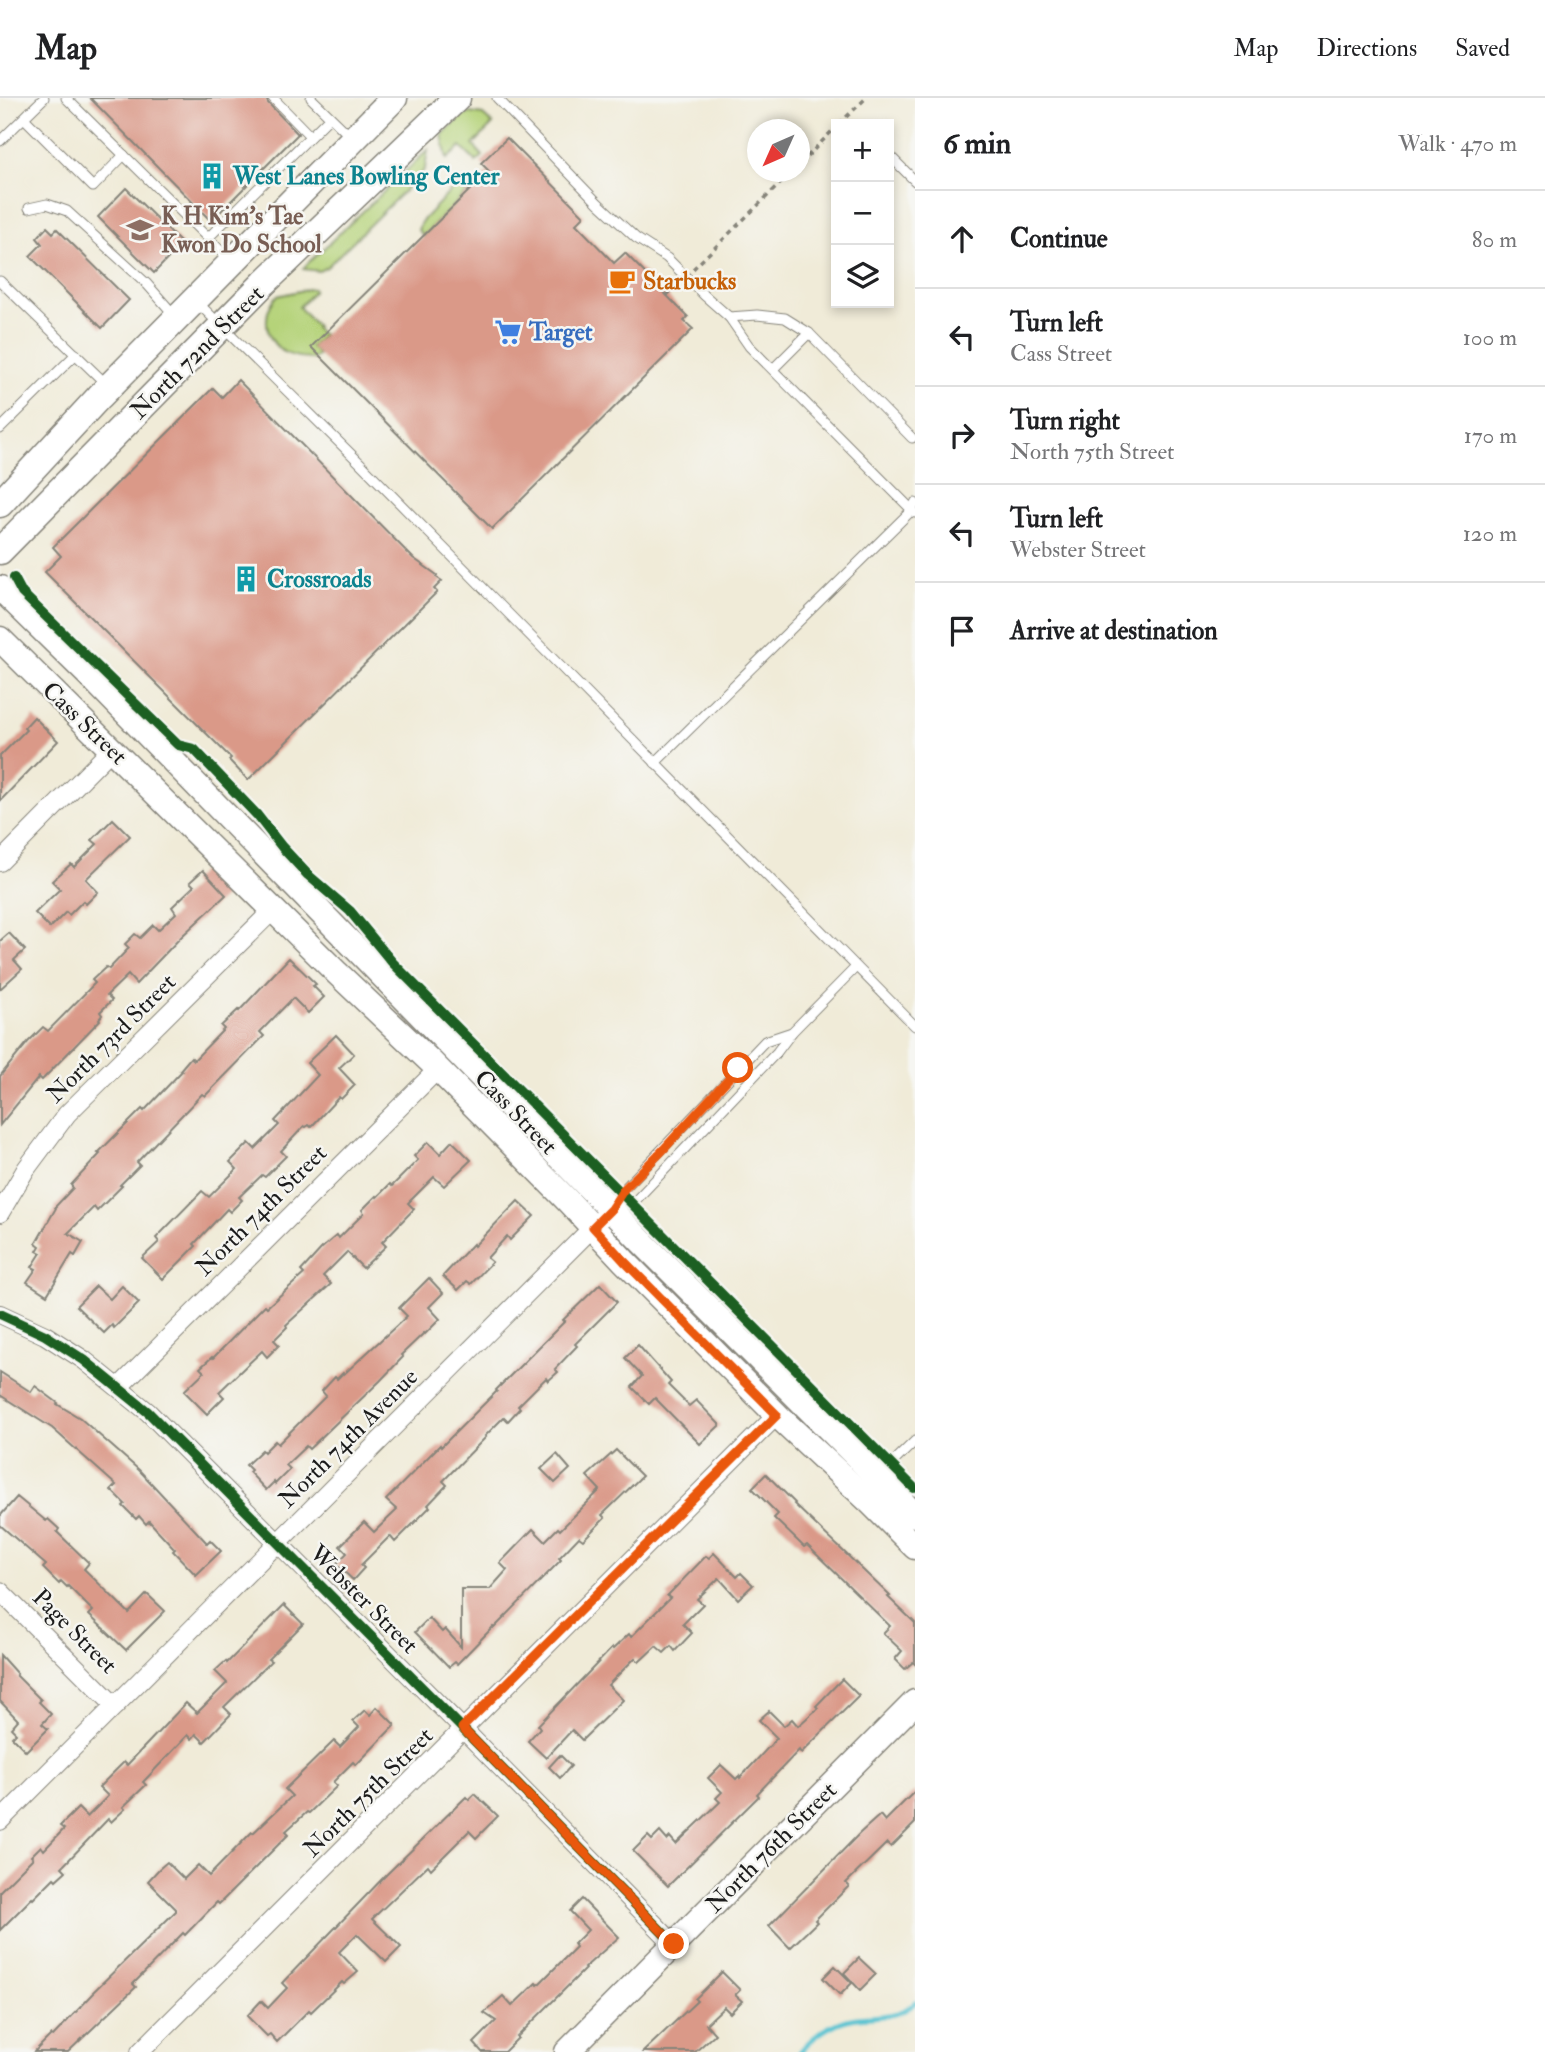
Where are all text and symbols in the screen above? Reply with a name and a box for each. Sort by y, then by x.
text: Map [35,28,97,69]
text: Map [1233,33,1278,64]
text: Directions [1316,33,1417,64]
text: Saved [1455,33,1510,64]
north arrow [747,119,810,182]
map controls [831,119,894,308]
button: + [831,119,894,182]
text: 6 min [943,125,1011,162]
text: Walk · 470 m [1398,129,1517,158]
building icon: West Lanes Bowling Center [197,161,227,191]
place label: West Lanes Bowling Center [232,161,501,192]
button: − [831,182,894,245]
place label: K H Kim's Tae Kwon Do School [161,201,322,260]
school or university icon: K H Kim's Tae Kwon Do School [125,215,155,245]
icon: ahead [943,220,981,258]
text: Continue [1010,223,1108,255]
text: 80 m [1472,225,1517,254]
button: layers [831,245,894,308]
cafe icon: Starbucks [607,266,637,296]
place label: Starbucks [643,266,736,297]
street label: North 72nd Street [124,279,271,426]
text: Turn left [1010,307,1103,339]
supermarket icon: Target [493,317,523,347]
place label: Target [528,317,593,348]
icon: left [943,318,981,356]
text: 100 m [1463,323,1517,352]
text: Cass Street [1010,339,1112,368]
text: Turn right [1010,405,1120,437]
icon: right [943,416,981,454]
text: 170 m [1464,421,1517,450]
text: North 75th Street [1010,437,1175,466]
text: Turn left [1010,503,1103,535]
icon: left [943,514,981,552]
text: 120 m [1463,519,1517,548]
text: Webster Street [1010,535,1146,564]
building icon: Crossroads [231,564,261,594]
place label: Crossroads [267,564,372,595]
icon: arrive [943,612,981,650]
text: Arrive at destination [1010,615,1218,647]
street label: Cass Street [36,675,134,772]
street label: North 73rd Street [40,967,183,1110]
route start [722,1052,753,1083]
street label: Cass Street [467,1063,564,1162]
street label: North 74th Street [189,1138,334,1283]
street label: North 74th Avenue [272,1362,425,1515]
street label: Webster Street [302,1537,425,1661]
street label: Page Street [25,1582,124,1681]
street label: North 75th Street [297,1721,440,1864]
street label: North 76th Street [699,1775,844,1920]
route end [658,1928,689,1959]

